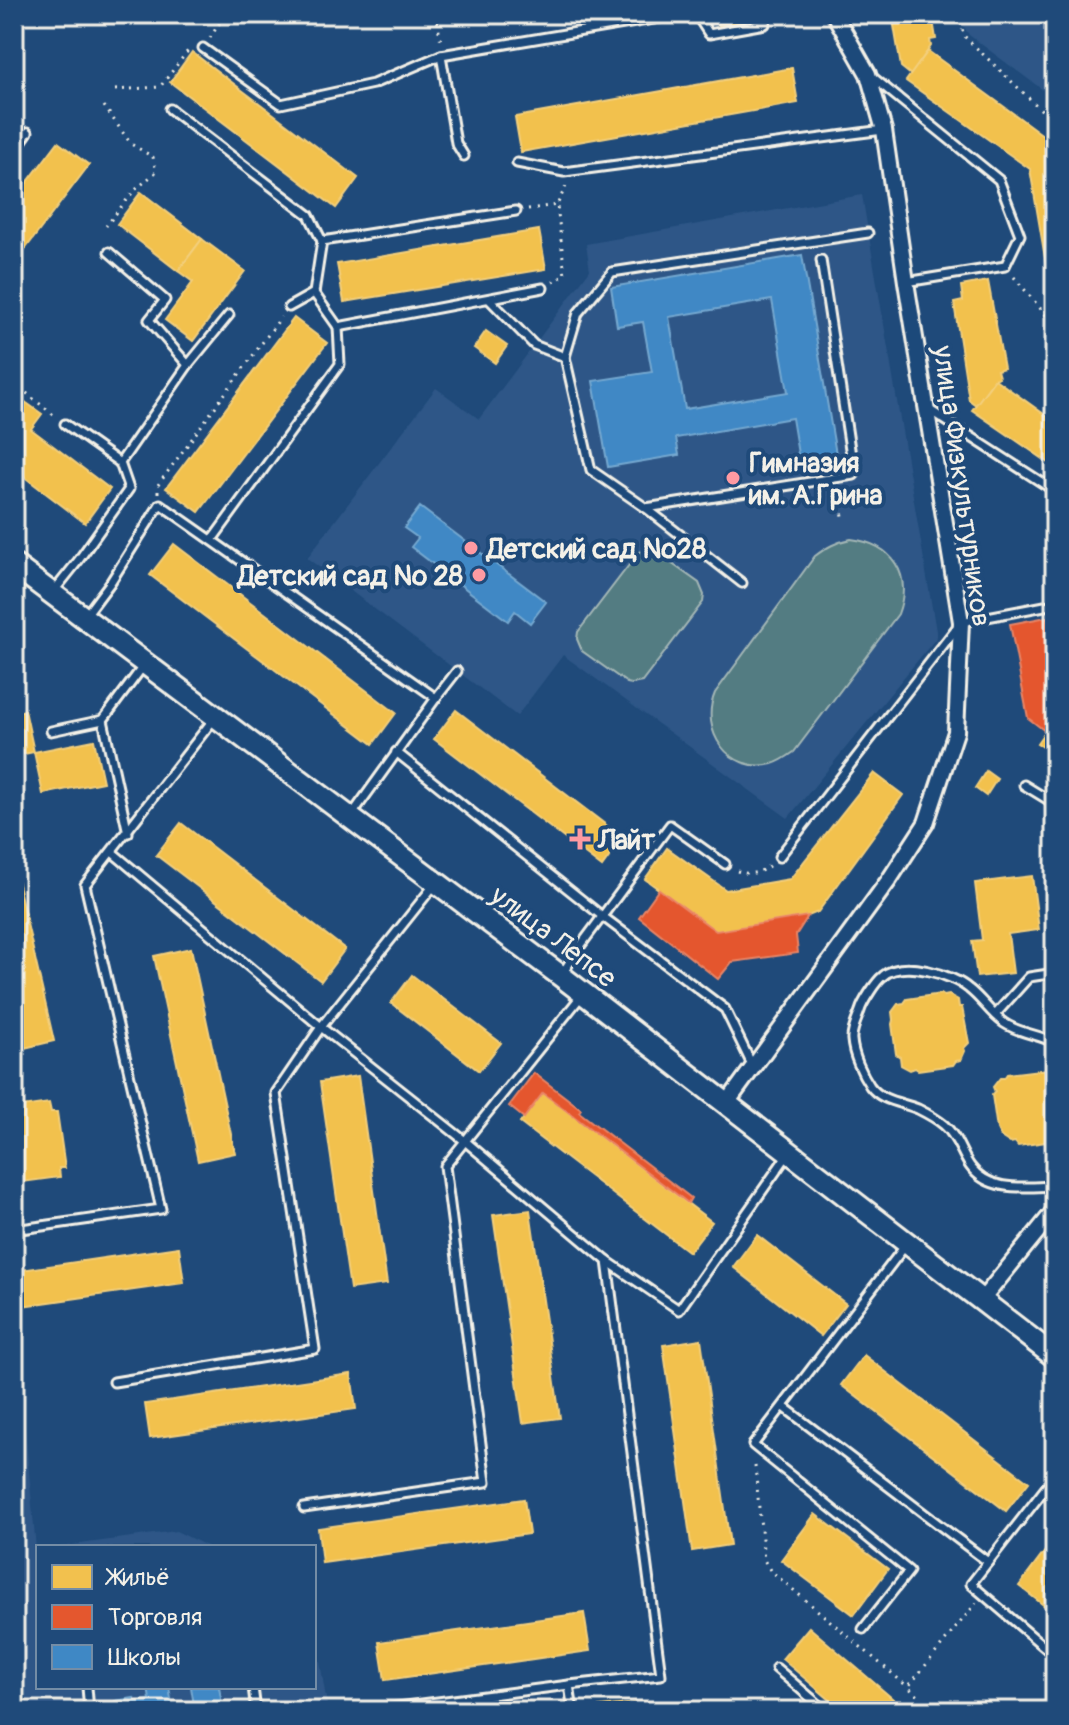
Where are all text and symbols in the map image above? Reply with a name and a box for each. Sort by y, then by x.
street label: улица Физкультурников [924,342,999,629]
place label: Гимназия им. А.Грина [748,446,883,513]
marker: Гимназия им. А.Грина [724,469,742,487]
place label: Детский сад №28 [485,532,706,567]
marker: Детский сад №28 [462,539,480,557]
place label: Детский сад № 28 [236,559,463,594]
marker: Детский сад № 28 [470,566,488,584]
place label: Лайт [597,823,656,858]
marker: Лайт [569,828,591,850]
street label: улица Лепсе [482,878,623,996]
legend [36,1545,316,1689]
text: Жильё [104,1563,170,1592]
text: Торговля [108,1603,202,1632]
text: Школы [108,1643,181,1672]

